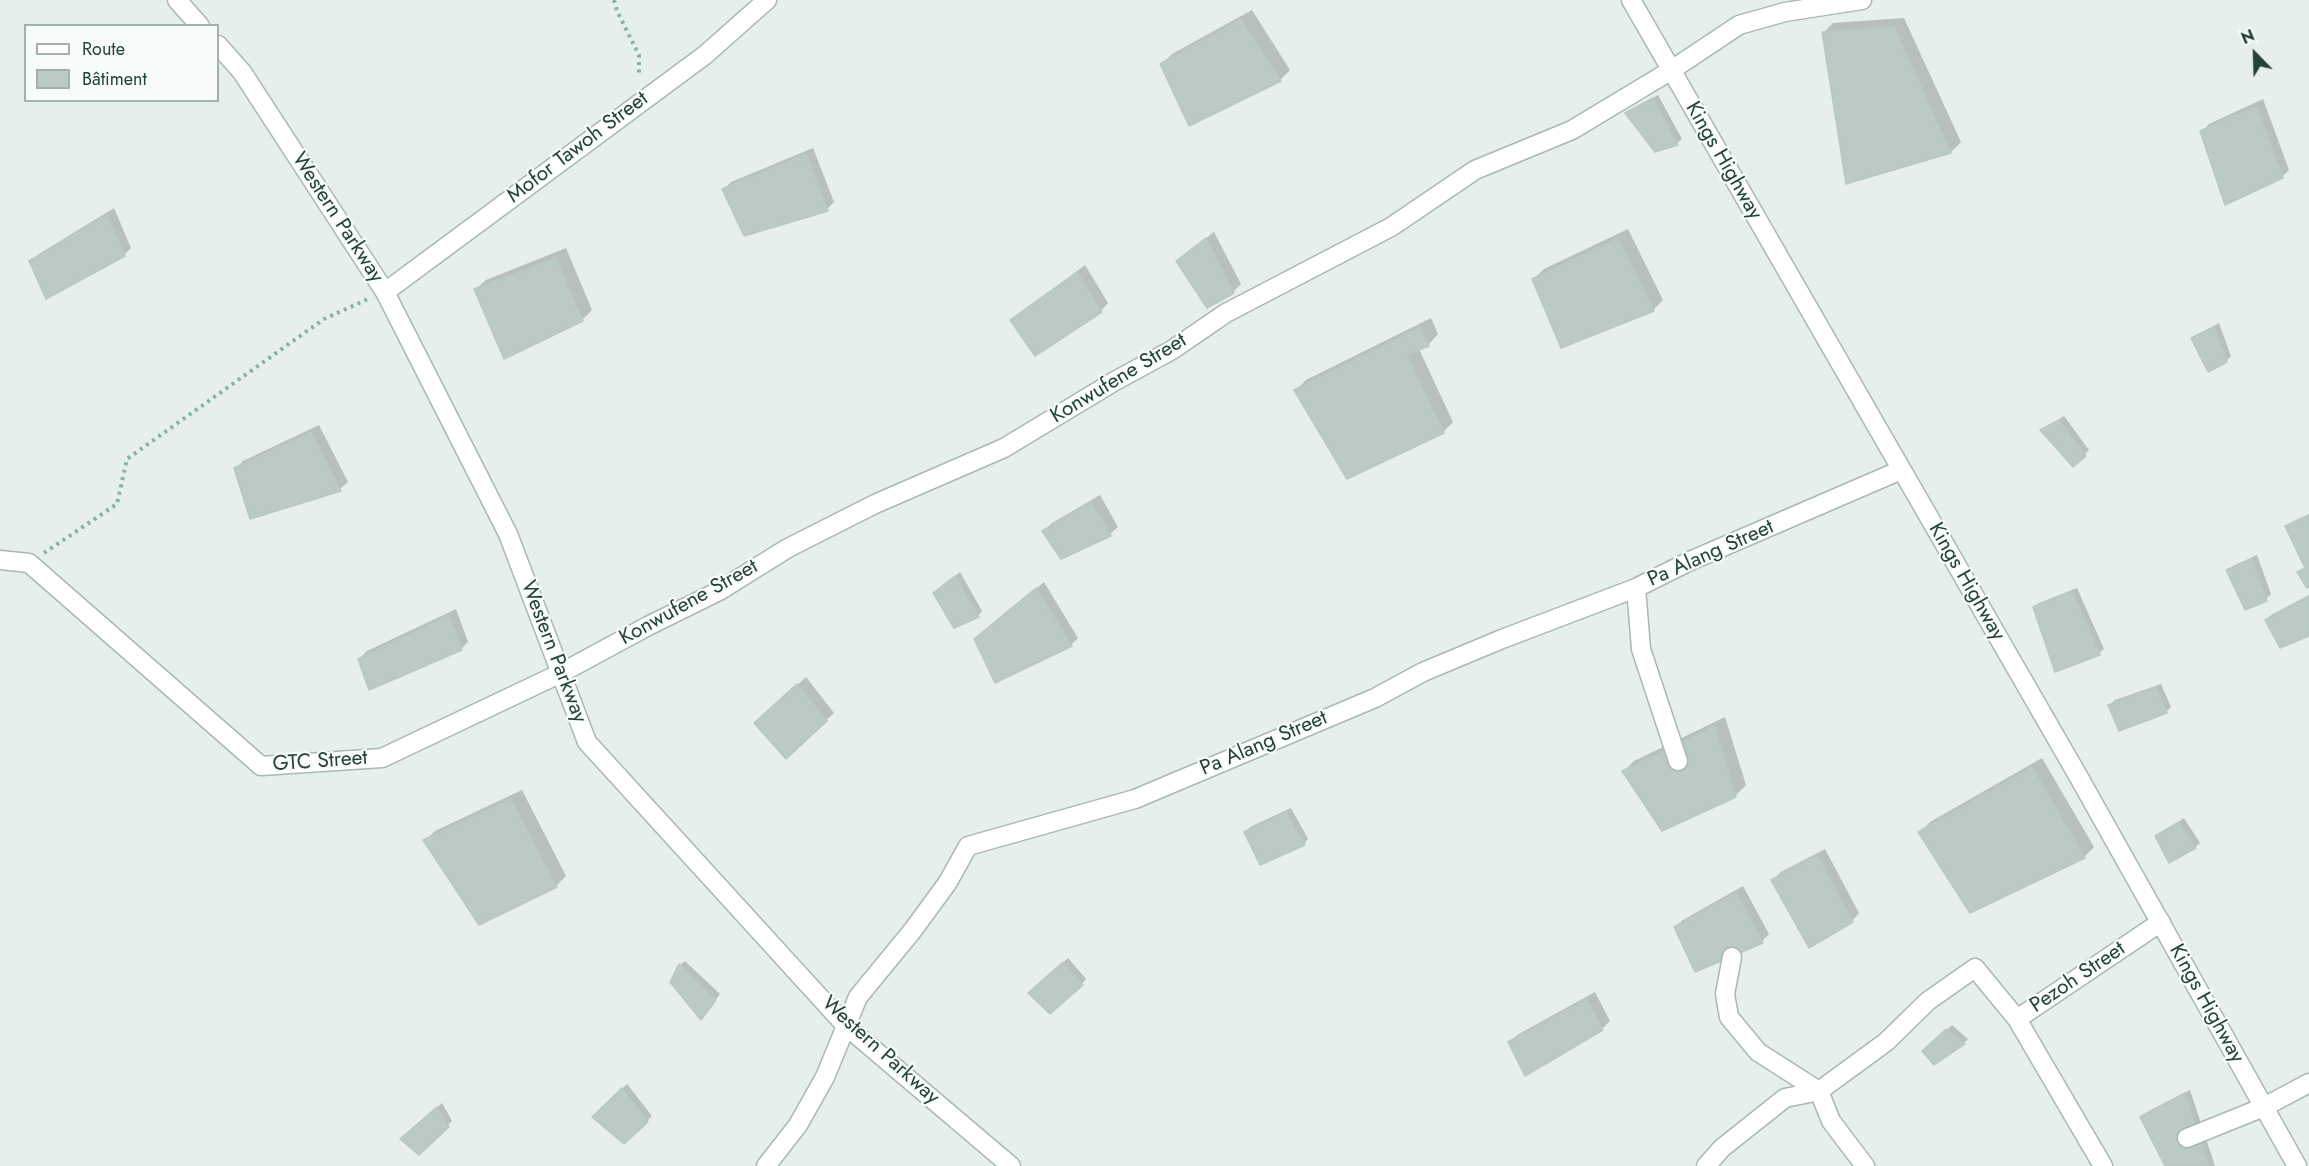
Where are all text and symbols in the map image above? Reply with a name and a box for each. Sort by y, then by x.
legend [24,24,219,102]
north arrow [2225,24,2285,84]
text: N [2237,24,2258,50]
text: Route [82,36,125,62]
text: Bâtiment [82,66,147,92]
street label: Mofor Tawoh Street [503,87,653,209]
street label: Kings Highway [1679,98,1767,224]
street label: Western Parkway [286,148,388,288]
street label: Konwufene Street [1047,329,1191,429]
street label: Pa Alang Street [1644,515,1778,593]
street label: Kings Highway [1922,519,2010,645]
street label: Konwufene Street [616,555,762,651]
street label: Western Parkway [514,577,592,727]
street label: Pa Alang Street [1197,706,1331,782]
street label: GTC Street [272,746,368,778]
street label: Pezoh Street [2026,937,2130,1019]
street label: Kings Highway [2163,940,2249,1068]
street label: Western Parkway [816,991,944,1111]

